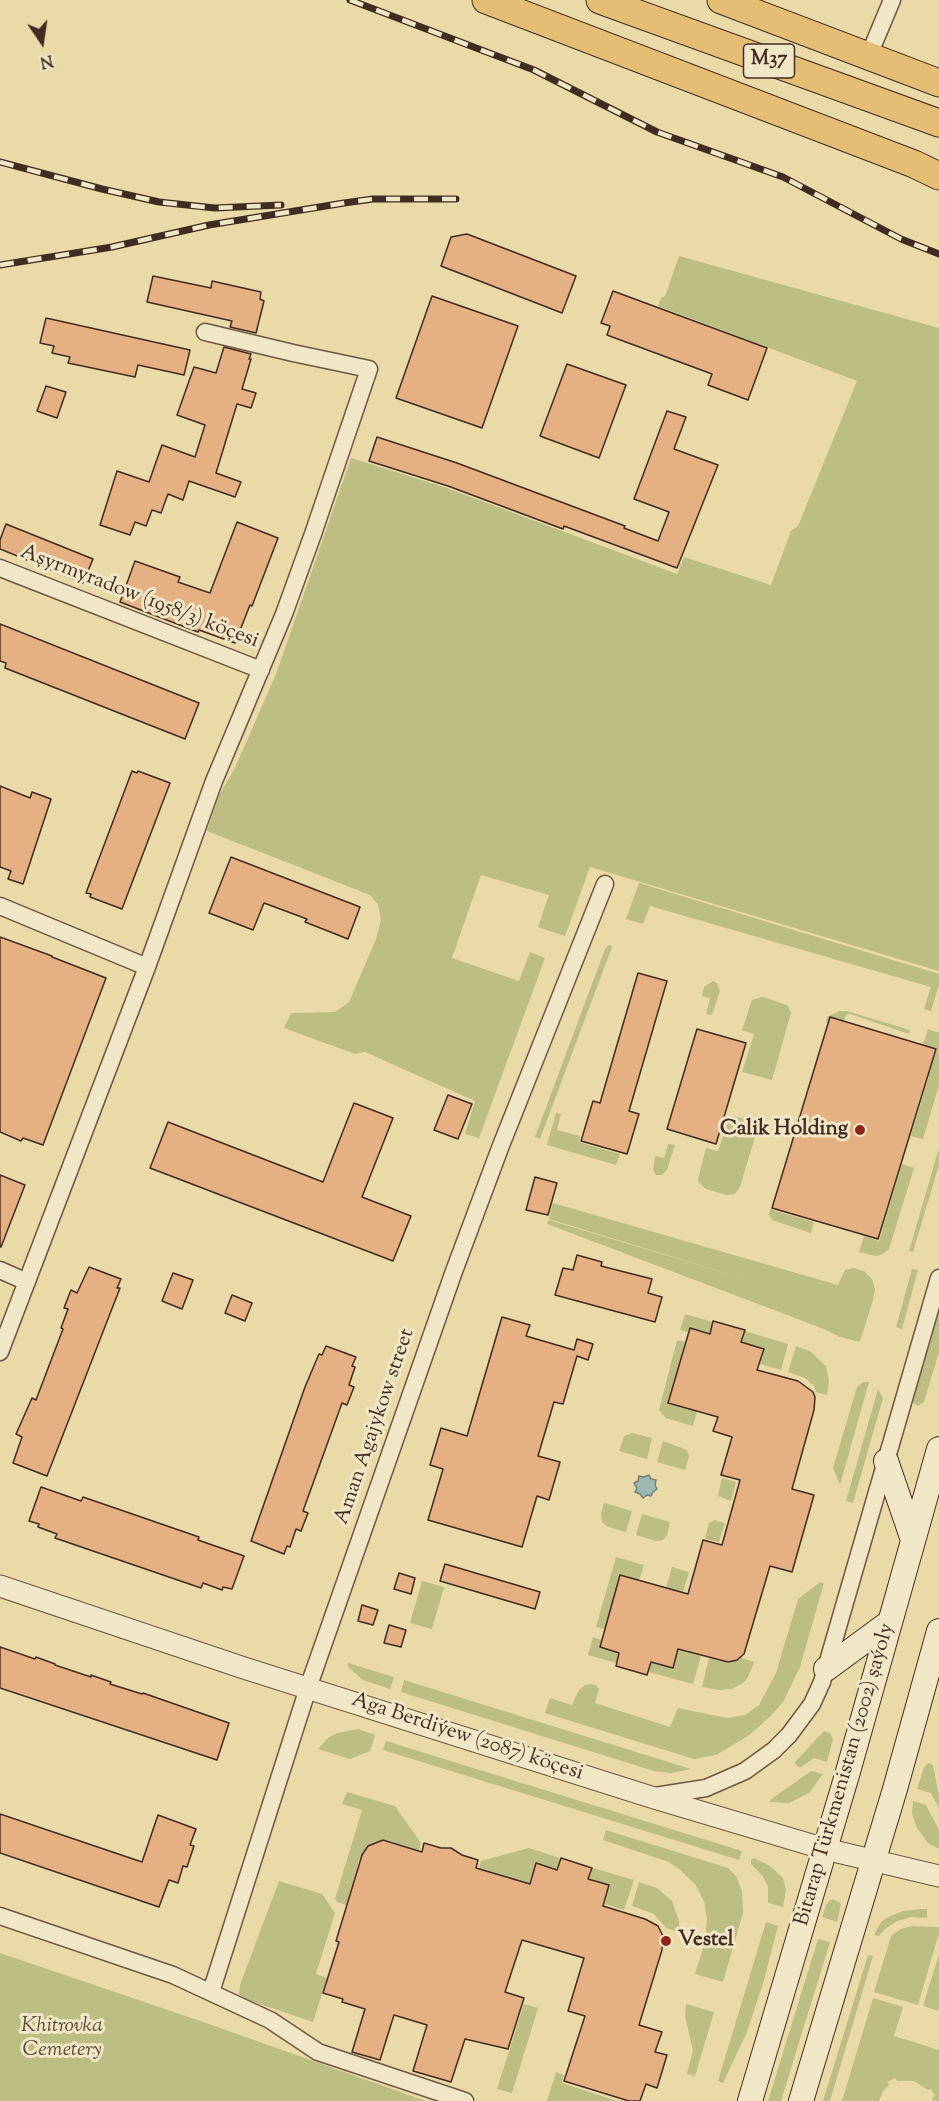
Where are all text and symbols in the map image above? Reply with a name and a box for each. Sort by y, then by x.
north arrow [12,12,72,72]
road number: M37 [744,44,794,78]
text: N [37,47,55,73]
street label: Aşyrmyradow (1958/3) köçesi [16,541,262,655]
place label: Calik Holding [720,1117,848,1143]
marker: Calik Holding [853,1123,867,1137]
street label: Aman Agajykow street [331,1326,421,1528]
street label: Bitarap Türkmenistan (2002) şaýoly [791,1621,901,1929]
street label: Aga Berdiýew (2087) köçesi [348,1689,586,1787]
place label: Vestel [678,1928,734,1954]
marker: Vestel [659,1934,673,1948]
park label: Khitrovka Cemetery [21,2014,103,2064]

